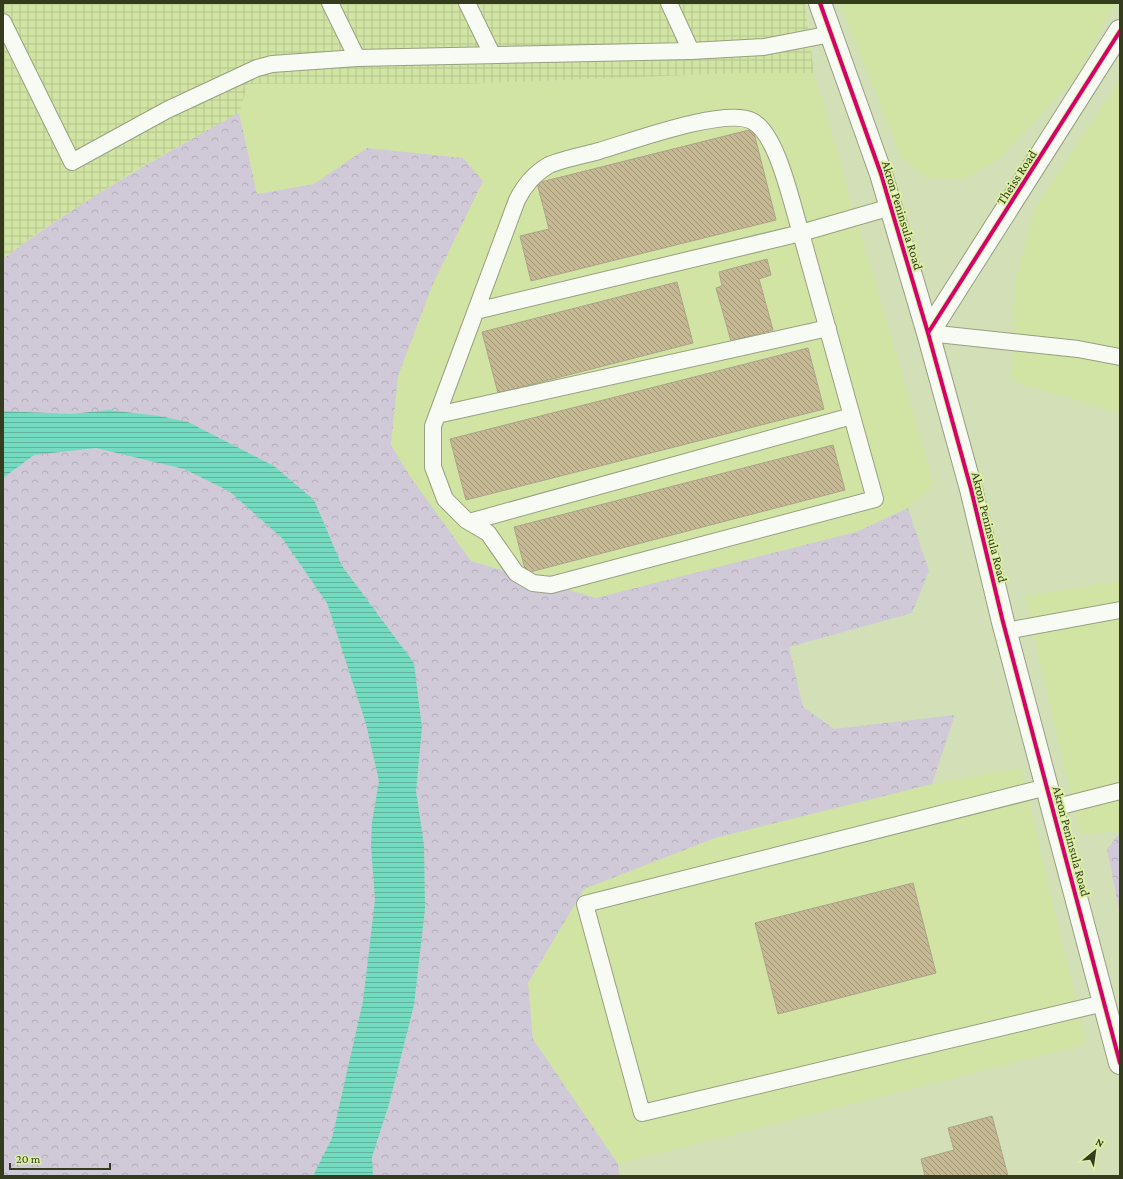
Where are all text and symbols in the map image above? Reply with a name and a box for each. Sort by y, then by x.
street label: Theiss Road [993,147,1040,207]
street label: Akron Peninsula Road [879,159,926,272]
street label: Akron Peninsula Road [969,470,1011,584]
street label: Akron Peninsula Road [1050,784,1093,898]
north arrow [1075,1131,1115,1171]
text: N [1094,1135,1106,1150]
scale bar [10,1145,110,1171]
text: 20 m [16,1152,41,1166]

